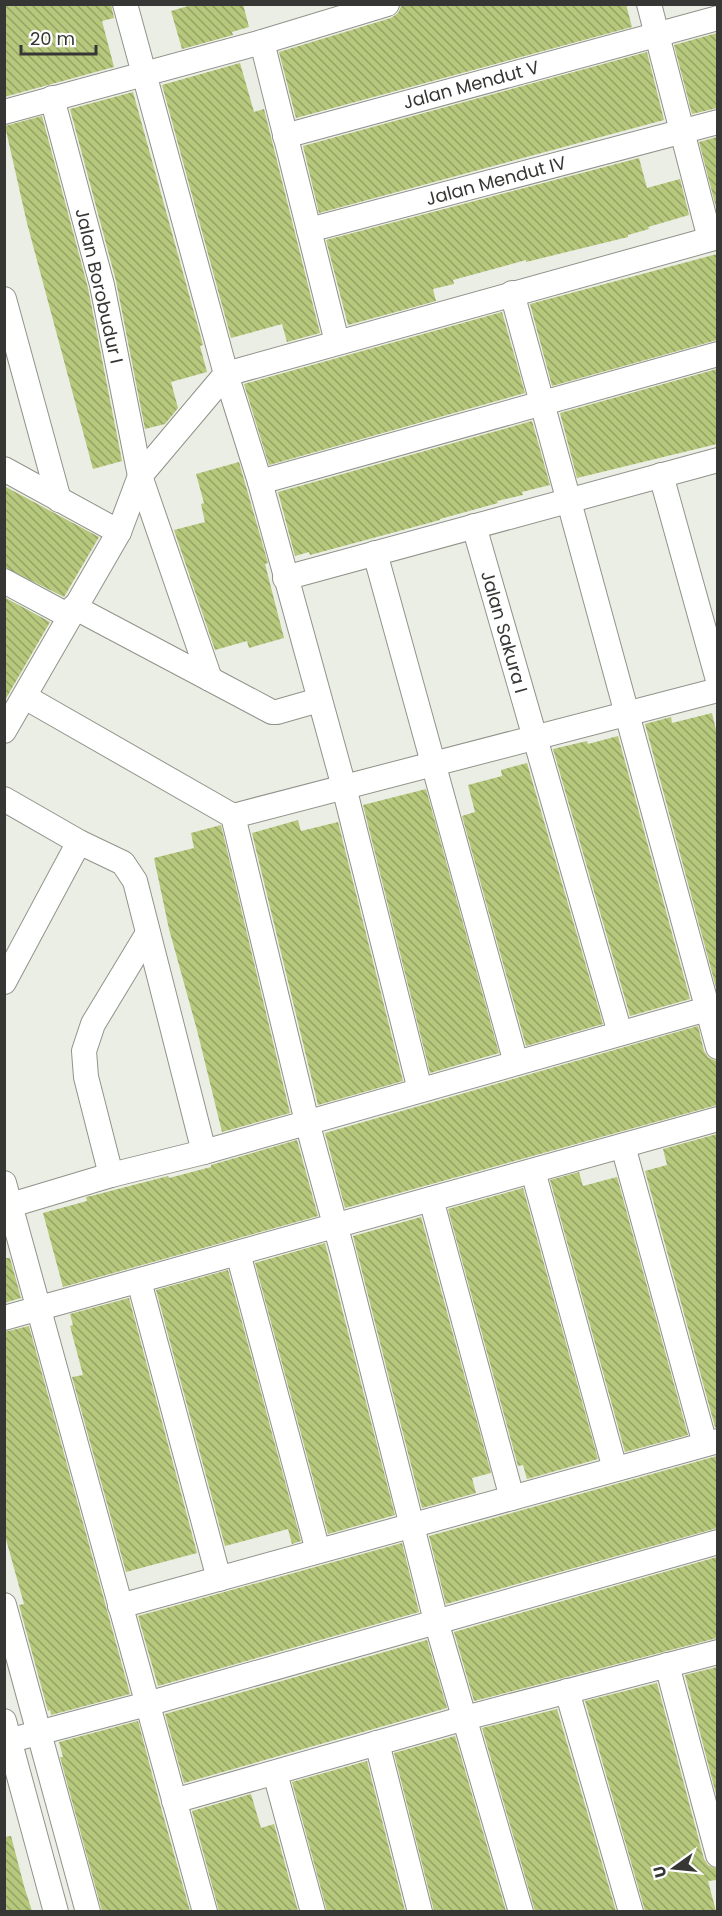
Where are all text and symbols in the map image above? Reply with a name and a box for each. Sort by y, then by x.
scale bar [21,18,96,56]
text: 20 m [30,26,75,51]
street label: Jalan Mendut V [400,54,542,115]
street label: Jalan Mendut IV [423,150,569,211]
street label: Jalan Borobudur I [69,206,130,366]
street label: Jalan Sakura I [475,568,534,696]
north arrow [644,1838,704,1898]
text: U [647,1863,673,1880]

